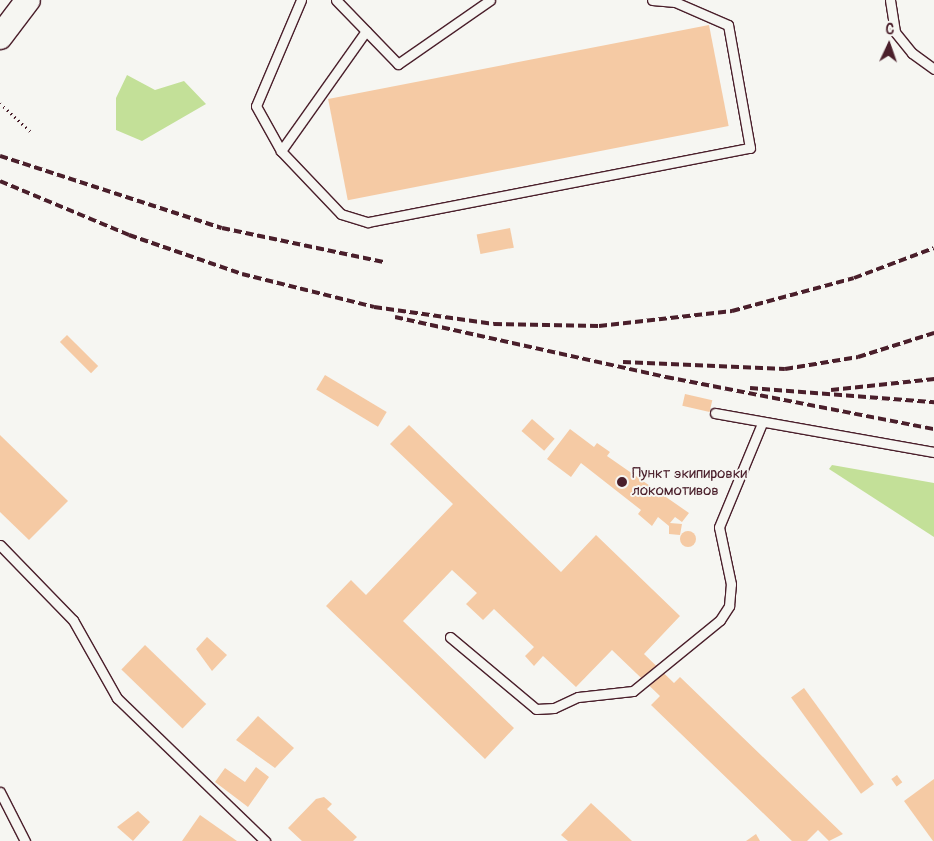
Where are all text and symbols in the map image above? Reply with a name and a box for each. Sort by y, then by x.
north arrow [864,20,914,70]
text: С [885,21,895,38]
place label: Пункт экипировки локомотивов [632,464,747,499]
marker: Пункт экипировки локомотивов [616,476,628,488]

